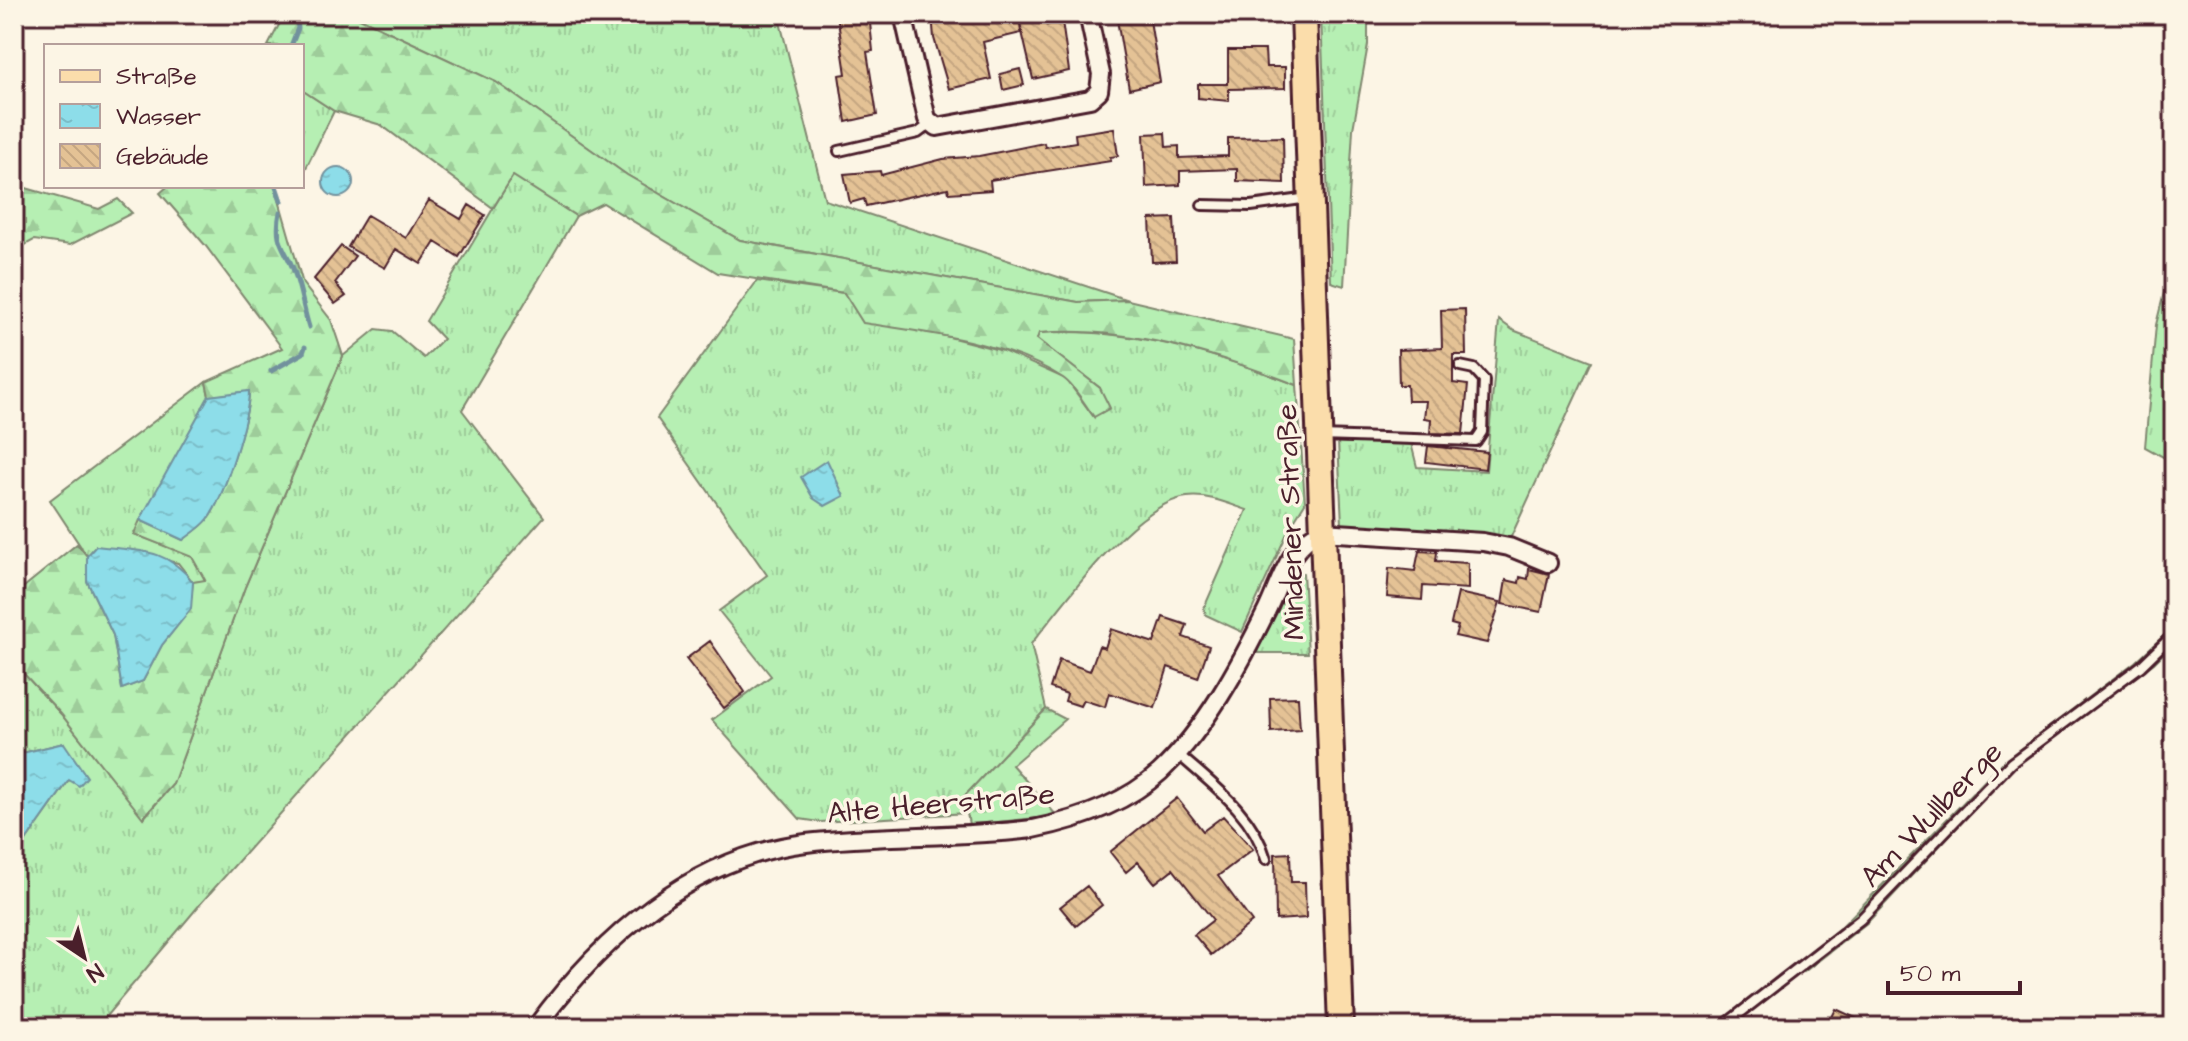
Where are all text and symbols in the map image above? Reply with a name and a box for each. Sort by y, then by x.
legend [44,44,304,188]
text: Straße [116,60,197,94]
text: Wasser [116,100,201,134]
text: Gebäude [116,140,209,174]
street label: Mindener Straße [1266,403,1316,641]
street label: Am Wullberge [1851,732,2013,898]
street label: Alte Heerstraße [826,773,1057,835]
north arrow [44,917,124,997]
scale bar [1888,945,2020,995]
text: N [80,956,109,989]
text: 50 m [1900,957,1961,991]

